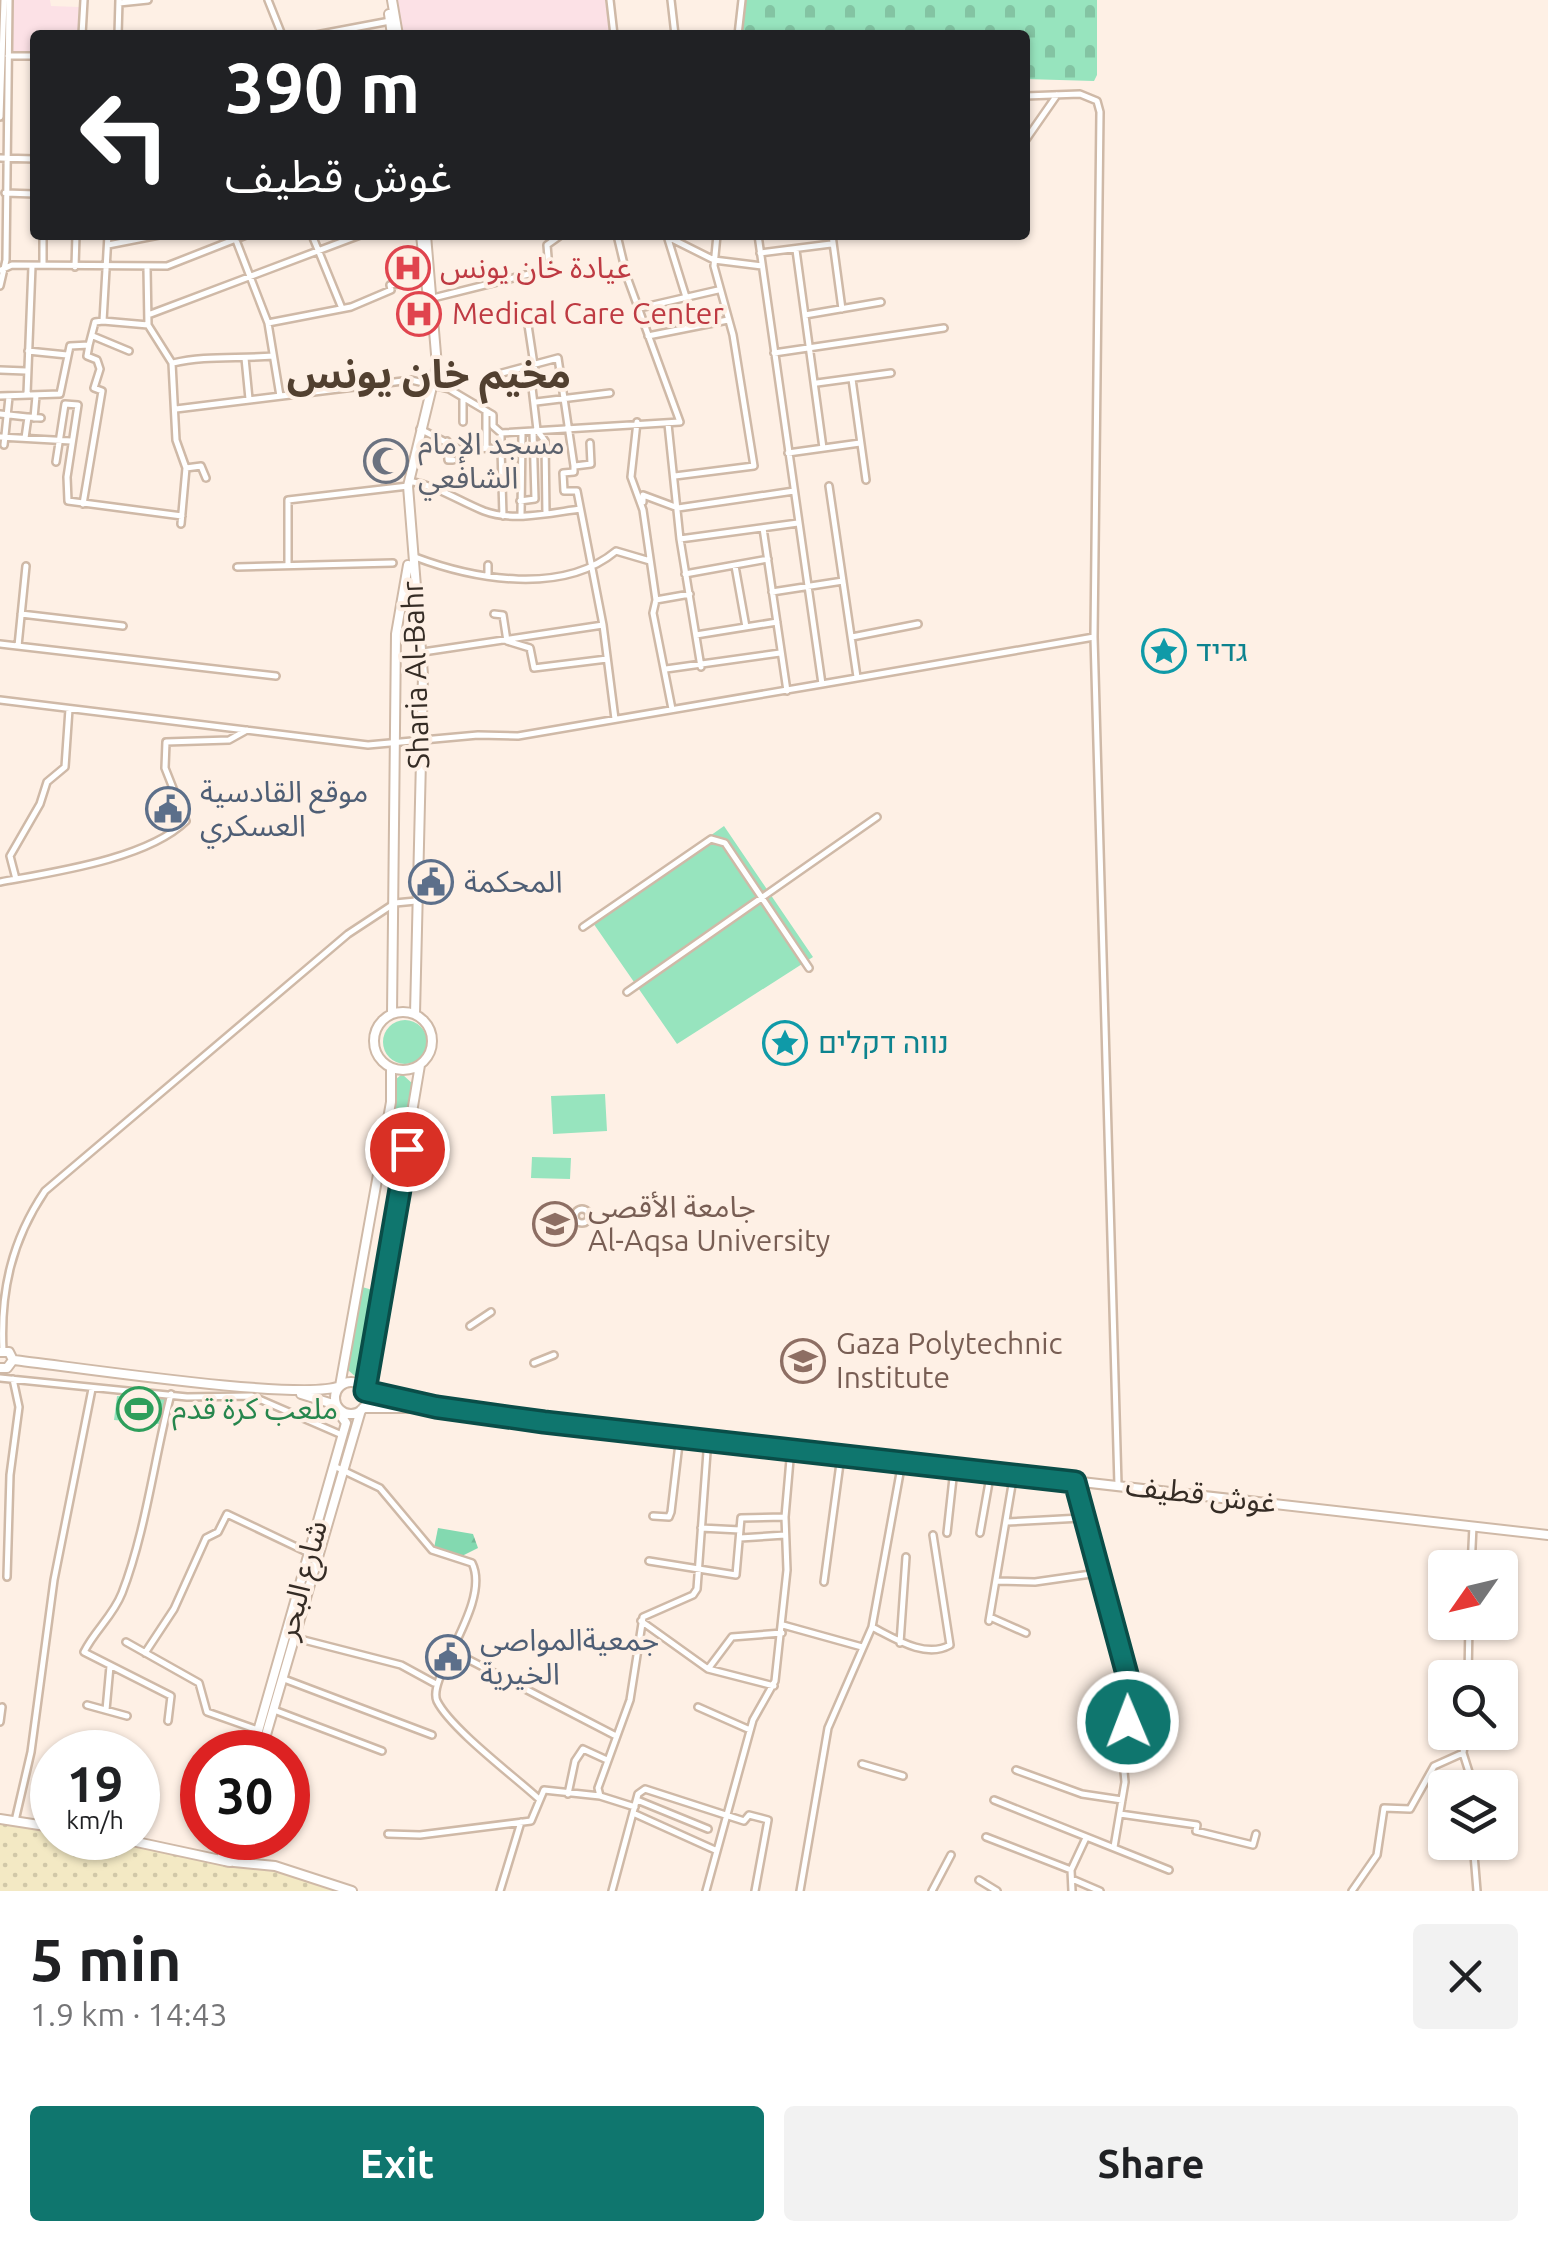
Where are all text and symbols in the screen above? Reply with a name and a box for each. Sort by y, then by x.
text: 390 m [225,48,420,126]
icon: left [60,70,190,200]
text: غوش قطيف [225,150,452,201]
hospital icon: عيادة خان يونس [385,245,431,291]
place label: عيادة خان يونس [440,250,631,285]
hospital icon: Medical Care Center [396,291,442,337]
place label: Medical Care Center [452,296,724,330]
district label: مخيم خان يونس [287,351,571,404]
place label: مسجد الإمام الشافعي [418,426,565,501]
mosque icon: مسجد الإمام الشافعي [363,438,409,484]
street label: Sharia Al-Bahr [395,580,435,770]
place icon: גדיד [1141,628,1187,674]
place label: גדיד [1196,633,1248,667]
place label: موقع القادسية العسكري [200,774,368,849]
public building icon: موقع القادسية العسكري [145,786,191,832]
public building icon: المحكمة [408,859,454,905]
place label: المحكمة [464,864,563,898]
place icon: נווה דקלים [762,1020,808,1066]
place label: נווה דקלים [818,1025,949,1059]
pin [365,1107,450,1192]
icon: arrive [380,1122,435,1177]
place label: جامعة الأقصى Al-Aqsa University [588,1189,830,1257]
school or university icon: جامعة الأقصى Al-Aqsa University [532,1201,578,1247]
place label: Gaza Polytechnic Institute [836,1326,1063,1394]
school or university icon: Gaza Polytechnic Institute [780,1338,826,1384]
sports icon: ملعب كرة قدم [116,1386,162,1432]
place label: ملعب كرة قدم [172,1391,338,1431]
street label: غوش قطيف [1124,1467,1278,1520]
street label: شارع البحر [269,1517,339,1645]
north arrow [1428,1550,1518,1640]
map controls [1428,1550,1518,1860]
place label: جمعيةالمواصي الخيرية [480,1622,659,1691]
public building icon: جمعيةالمواصي الخيرية [425,1634,471,1680]
button: search [1428,1660,1518,1750]
position arrow [1076,1670,1180,1774]
speed limit sign: 30 [180,1730,310,1860]
text: 19 [67,1755,123,1811]
button: layers [1428,1770,1518,1860]
text: km/h [66,1806,124,1834]
button: close [1413,1924,1518,2029]
text: 5 min [30,1925,182,1992]
text: 1.9 km · 14:43 [30,1996,228,2032]
button: Exit [30,2106,764,2221]
button: Share [784,2106,1518,2221]

